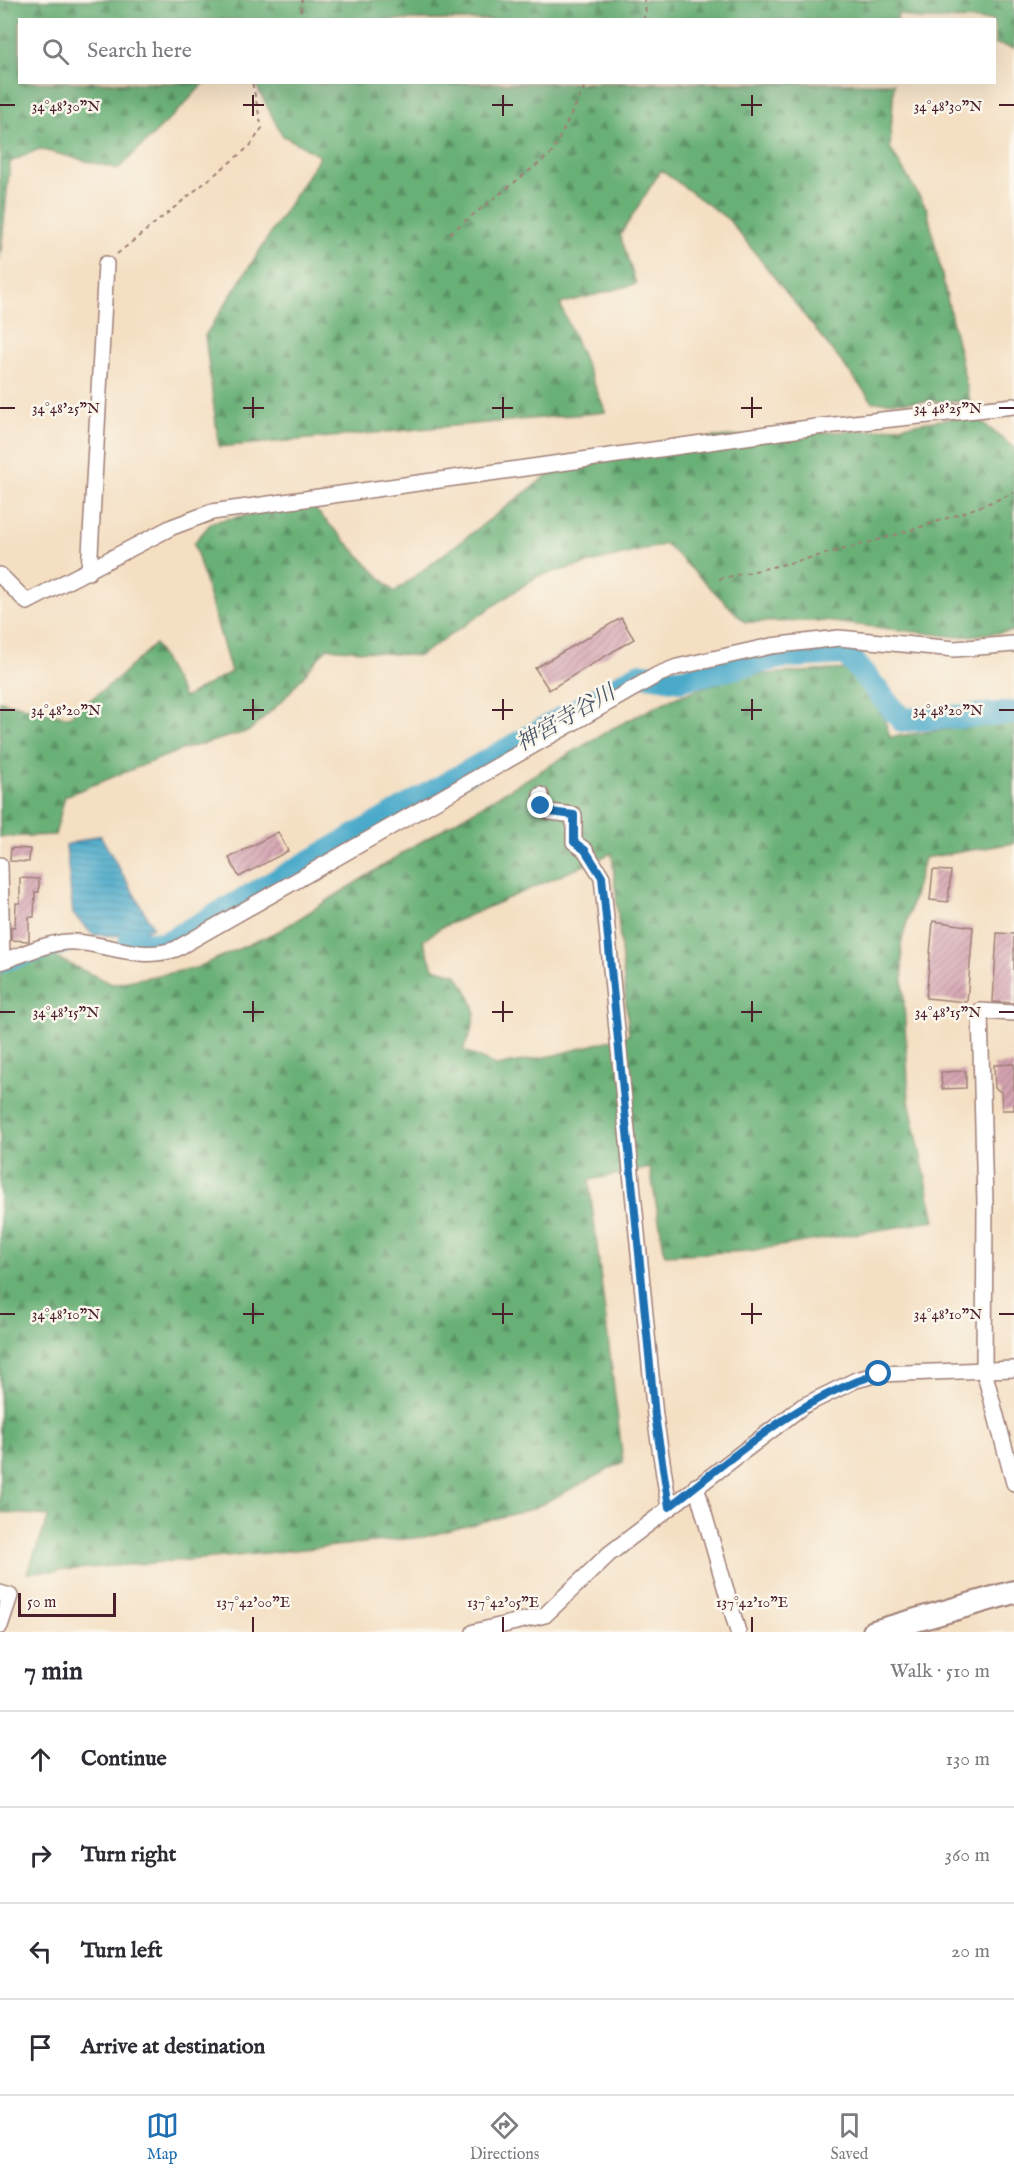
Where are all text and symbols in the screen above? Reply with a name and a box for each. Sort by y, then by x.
search box [18,18,996,84]
icon: search [39,35,72,68]
text: Search here [87,37,192,65]
text: 34°48'30"N [32,97,100,116]
text: 34°48'30"N [914,97,982,116]
text: 34°48'25"N [32,399,100,418]
text: 34°48'25"N [914,399,982,418]
water label: 神宮寺谷川 [511,678,622,758]
text: 34°48'20"N [31,701,101,720]
text: 34°48'20"N [913,701,983,720]
route end [527,792,553,818]
text: 34°48'15"N [33,1003,99,1022]
text: 34°48'15"N [915,1003,981,1022]
text: 34°48'10"N [32,1305,100,1324]
text: 34°48'10"N [914,1305,982,1324]
route start [865,1360,891,1386]
scale bar [18,1590,116,1618]
text: 50 m [27,1593,56,1613]
text: 137°42'00"E [216,1593,290,1612]
text: 137°42'05"E [467,1593,539,1612]
text: 137°42'10"E [716,1593,788,1612]
text: 7 min [24,1655,83,1688]
text: Walk · 510 m [890,1659,990,1684]
icon: ahead [24,1743,57,1776]
text: Continue [81,1745,167,1773]
text: 130 m [945,1747,990,1772]
icon: right [24,1839,57,1872]
text: Turn right [81,1841,176,1869]
text: 360 m [944,1843,990,1868]
icon: left [24,1935,57,1968]
text: Turn left [81,1937,163,1965]
text: 20 m [951,1939,990,1964]
icon: arrive [24,2031,57,2064]
text: Arrive at destination [81,2033,265,2061]
tab: Map [146,2109,179,2165]
tab: Directions [470,2109,539,2165]
tab: Saved [831,2109,868,2165]

